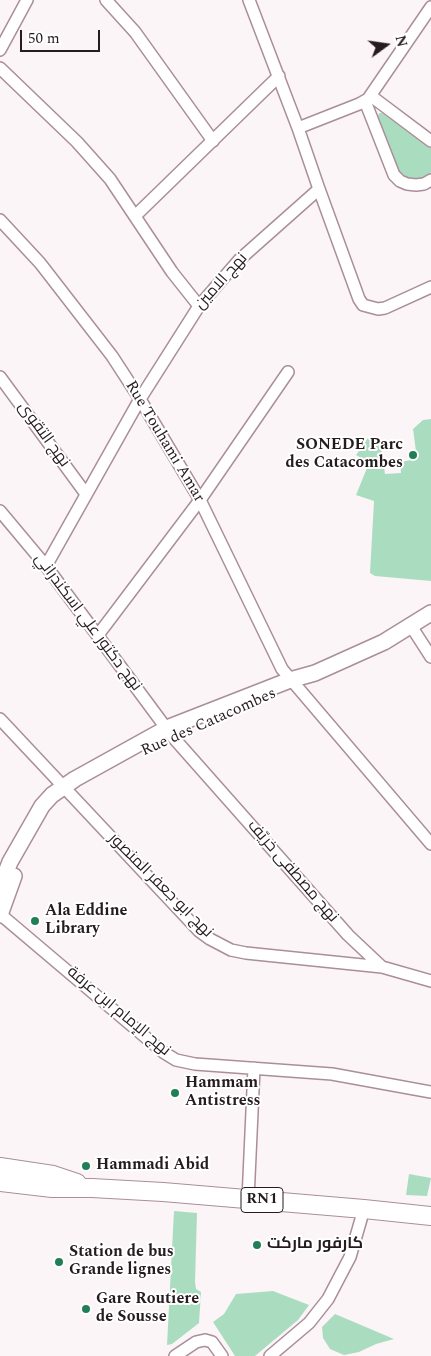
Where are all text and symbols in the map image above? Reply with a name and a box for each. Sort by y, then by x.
scale bar [22,20,102,52]
north arrow [361,20,411,70]
text: 50 m [28,27,60,50]
text: N [389,33,413,49]
street label: نهج الامين [192,250,252,314]
street label: Rue Touhami Amar [120,378,208,506]
street label: نهج التقوى [13,399,73,471]
place label: SONEDE Parc des Catacombes [286,436,403,474]
marker: SONEDE Parc des Catacombes [407,449,419,461]
street label: نهج دكتور علي اسكندراني [29,550,145,696]
street label: Rue des Catacombes [139,685,279,761]
street label: نهج مصطفى خريّف [242,817,342,927]
street label: نهج ابو جعفر المنصور [104,830,216,942]
place label: Ala Eddine Library [45,902,127,940]
marker: Ala Eddine Library [29,915,41,927]
street label: نهج الإمام ابن عرفة [62,963,174,1061]
place label: Hammam Antistress [185,1074,261,1112]
marker: Hammam Antistress [169,1087,181,1099]
place label: Hammadi Abid [96,1156,209,1176]
marker: Hammadi Abid [80,1160,92,1172]
road number: RN1 [241,1188,283,1212]
place label: كارفور ماركت [267,1235,363,1255]
marker: كارفور ماركت [251,1239,263,1251]
place label: Station de bus Grande lignes [69,1243,174,1281]
marker: Station de bus Grande lignes [53,1256,65,1268]
place label: Gare Routiere de Sousse [96,1290,199,1328]
marker: Gare Routiere de Sousse [80,1303,92,1315]

